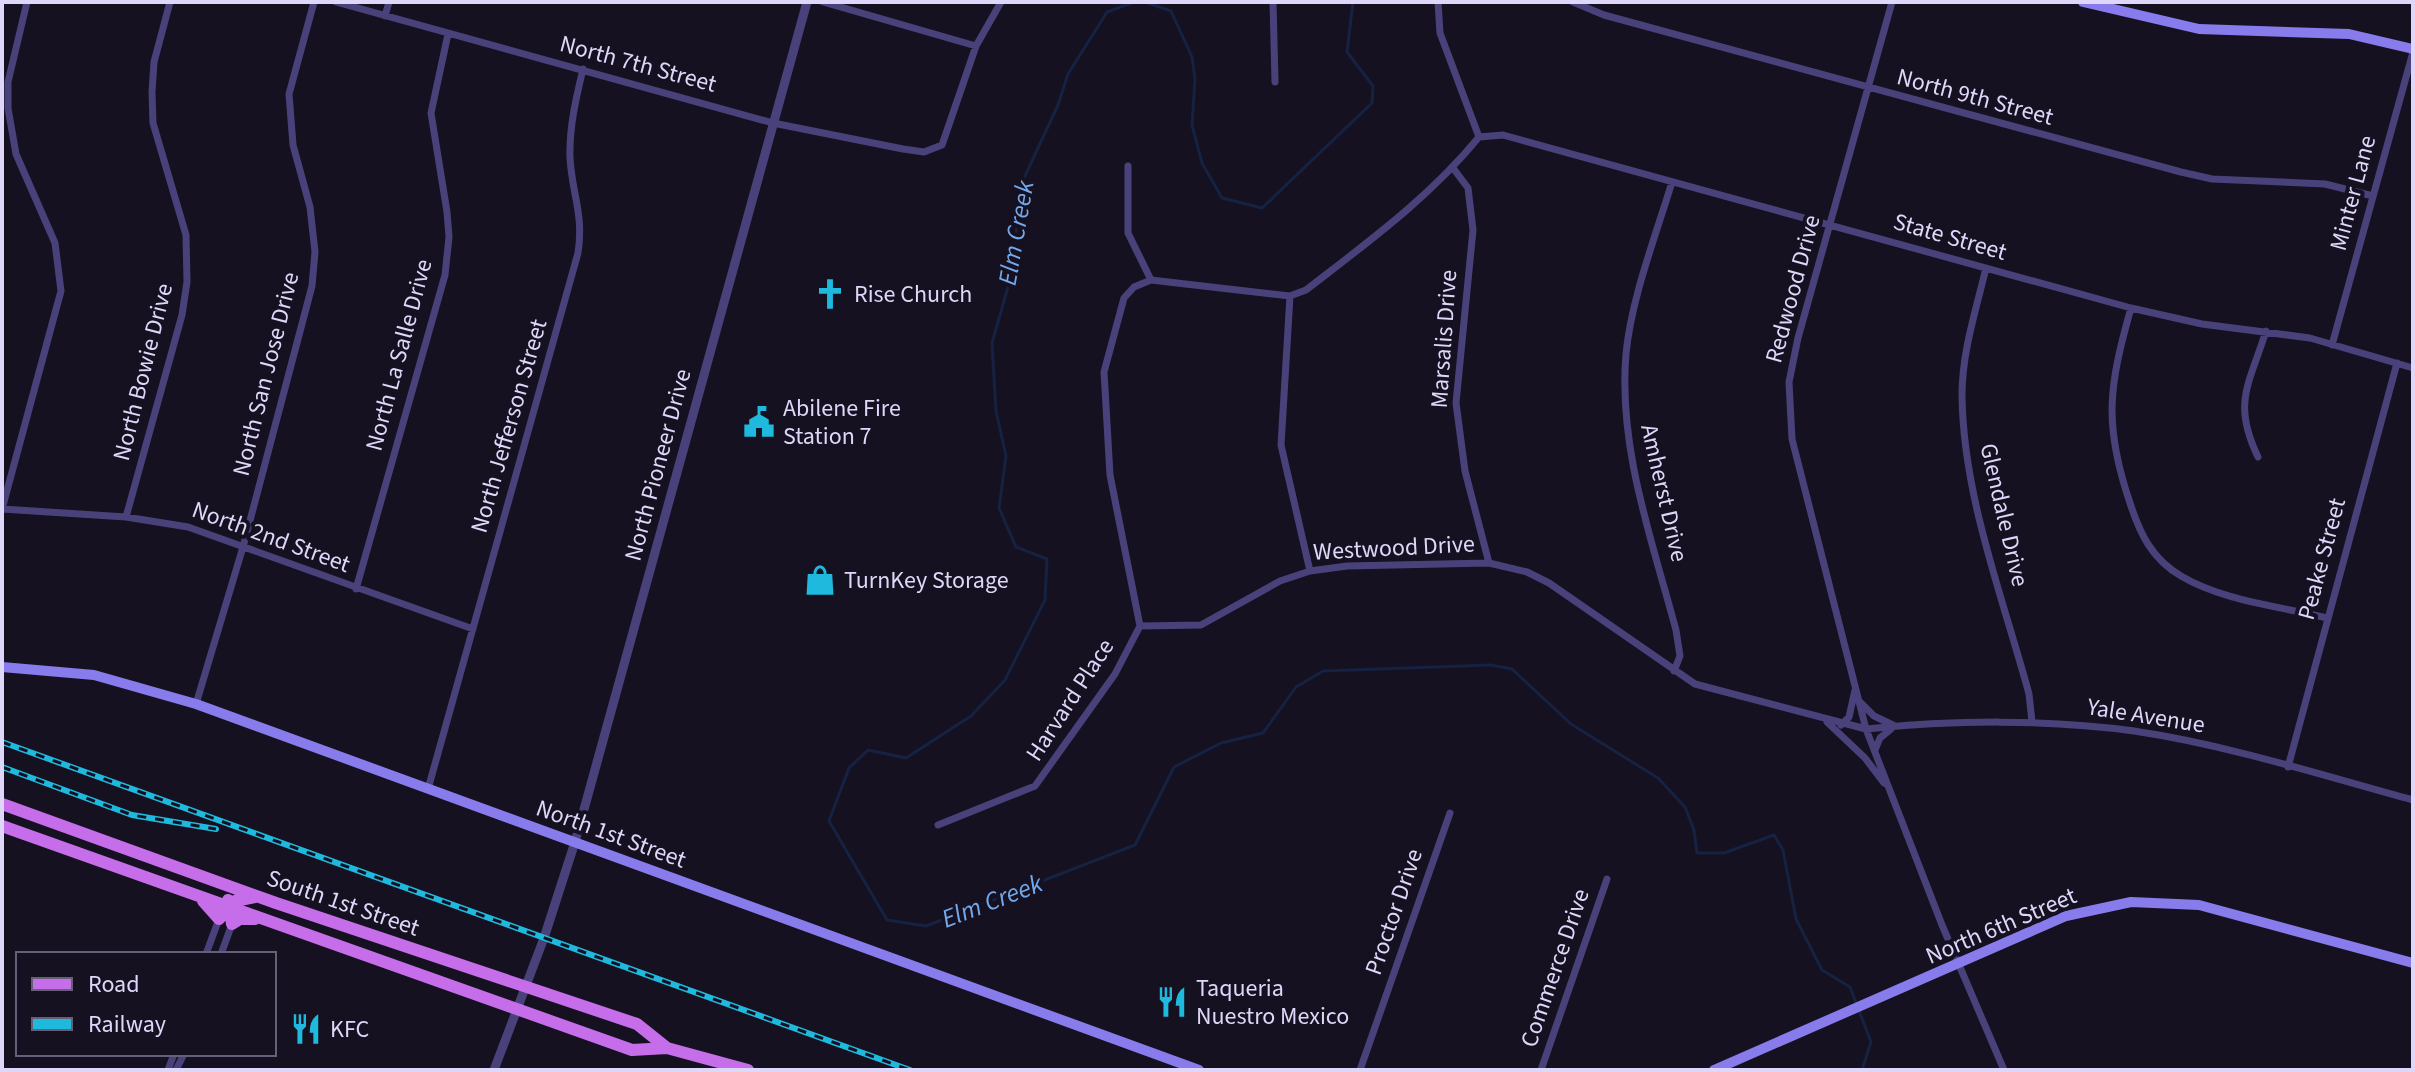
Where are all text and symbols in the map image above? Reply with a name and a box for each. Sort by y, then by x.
street label: North 7th Street [556,26,720,102]
street label: North 9th Street [1893,59,2057,135]
street label: Minter Lane [2321,131,2385,255]
water label: Elm Creek [989,177,1044,288]
street label: State Street [1889,204,2011,270]
street label: Redwood Drive [1756,211,1830,367]
street label: North La Salle Drive [357,255,441,455]
street label: North San Jose Drive [224,268,308,480]
street label: Marsalis Drive [1422,269,1466,409]
church icon: Rise Church [813,277,847,311]
place label: Rise Church [854,277,972,312]
street label: North Bowie Drive [104,280,182,464]
street label: North Jefferson Street [462,315,556,537]
street label: North Pioneer Drive [616,365,700,565]
place label: Abilene Fire Station 7 [783,391,901,454]
public building icon: Abilene Fire Station 7 [742,405,776,439]
street label: Amherst Drive [1631,421,1697,565]
street label: Glendale Drive [1971,440,2037,590]
street label: North 2nd Street [187,492,355,582]
street label: Peake Street [2289,494,2355,624]
street label: Westwood Drive [1312,526,1476,570]
shop icon: TurnKey Storage [803,563,837,597]
place label: TurnKey Storage [844,563,1009,598]
street label: Harvard Place [1017,632,1123,768]
street label: Yale Avenue [2084,689,2207,743]
street label: North 1st Street [531,791,691,877]
street label: Proctor Drive [1356,844,1432,980]
street label: South 1st Street [262,861,424,945]
water label: Elm Creek [936,865,1049,937]
street label: North 6th Street [1920,878,2082,974]
street label: Commerce Drive [1511,884,1599,1052]
legend [16,952,276,1056]
text: Road [88,967,140,1002]
place label: Taqueria Nuestro Mexico [1196,971,1349,1034]
restaurant icon: Taqueria Nuestro Mexico [1155,985,1189,1019]
text: Railway [88,1007,166,1042]
restaurant icon: KFC [289,1012,323,1046]
place label: KFC [330,1012,369,1047]

